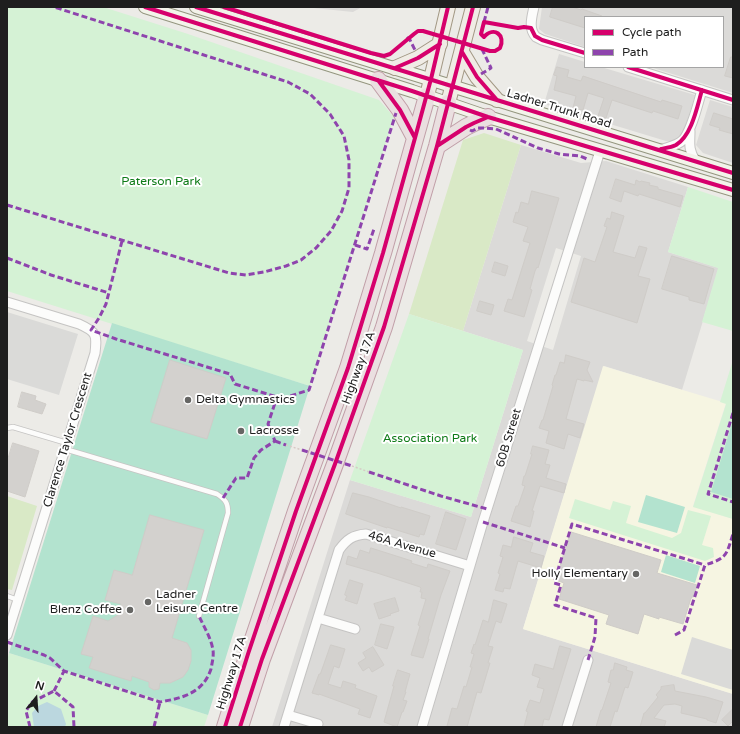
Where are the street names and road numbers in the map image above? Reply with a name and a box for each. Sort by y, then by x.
street label: Ladner Trunk Road [505,86,613,132]
street label: Highway 17A [339,330,379,406]
street label: Clarence Taylor Crescent [41,371,95,509]
street label: 60B Street [493,407,525,469]
street label: 46A Avenue [366,528,438,562]
street label: Highway 17A [214,634,250,712]

